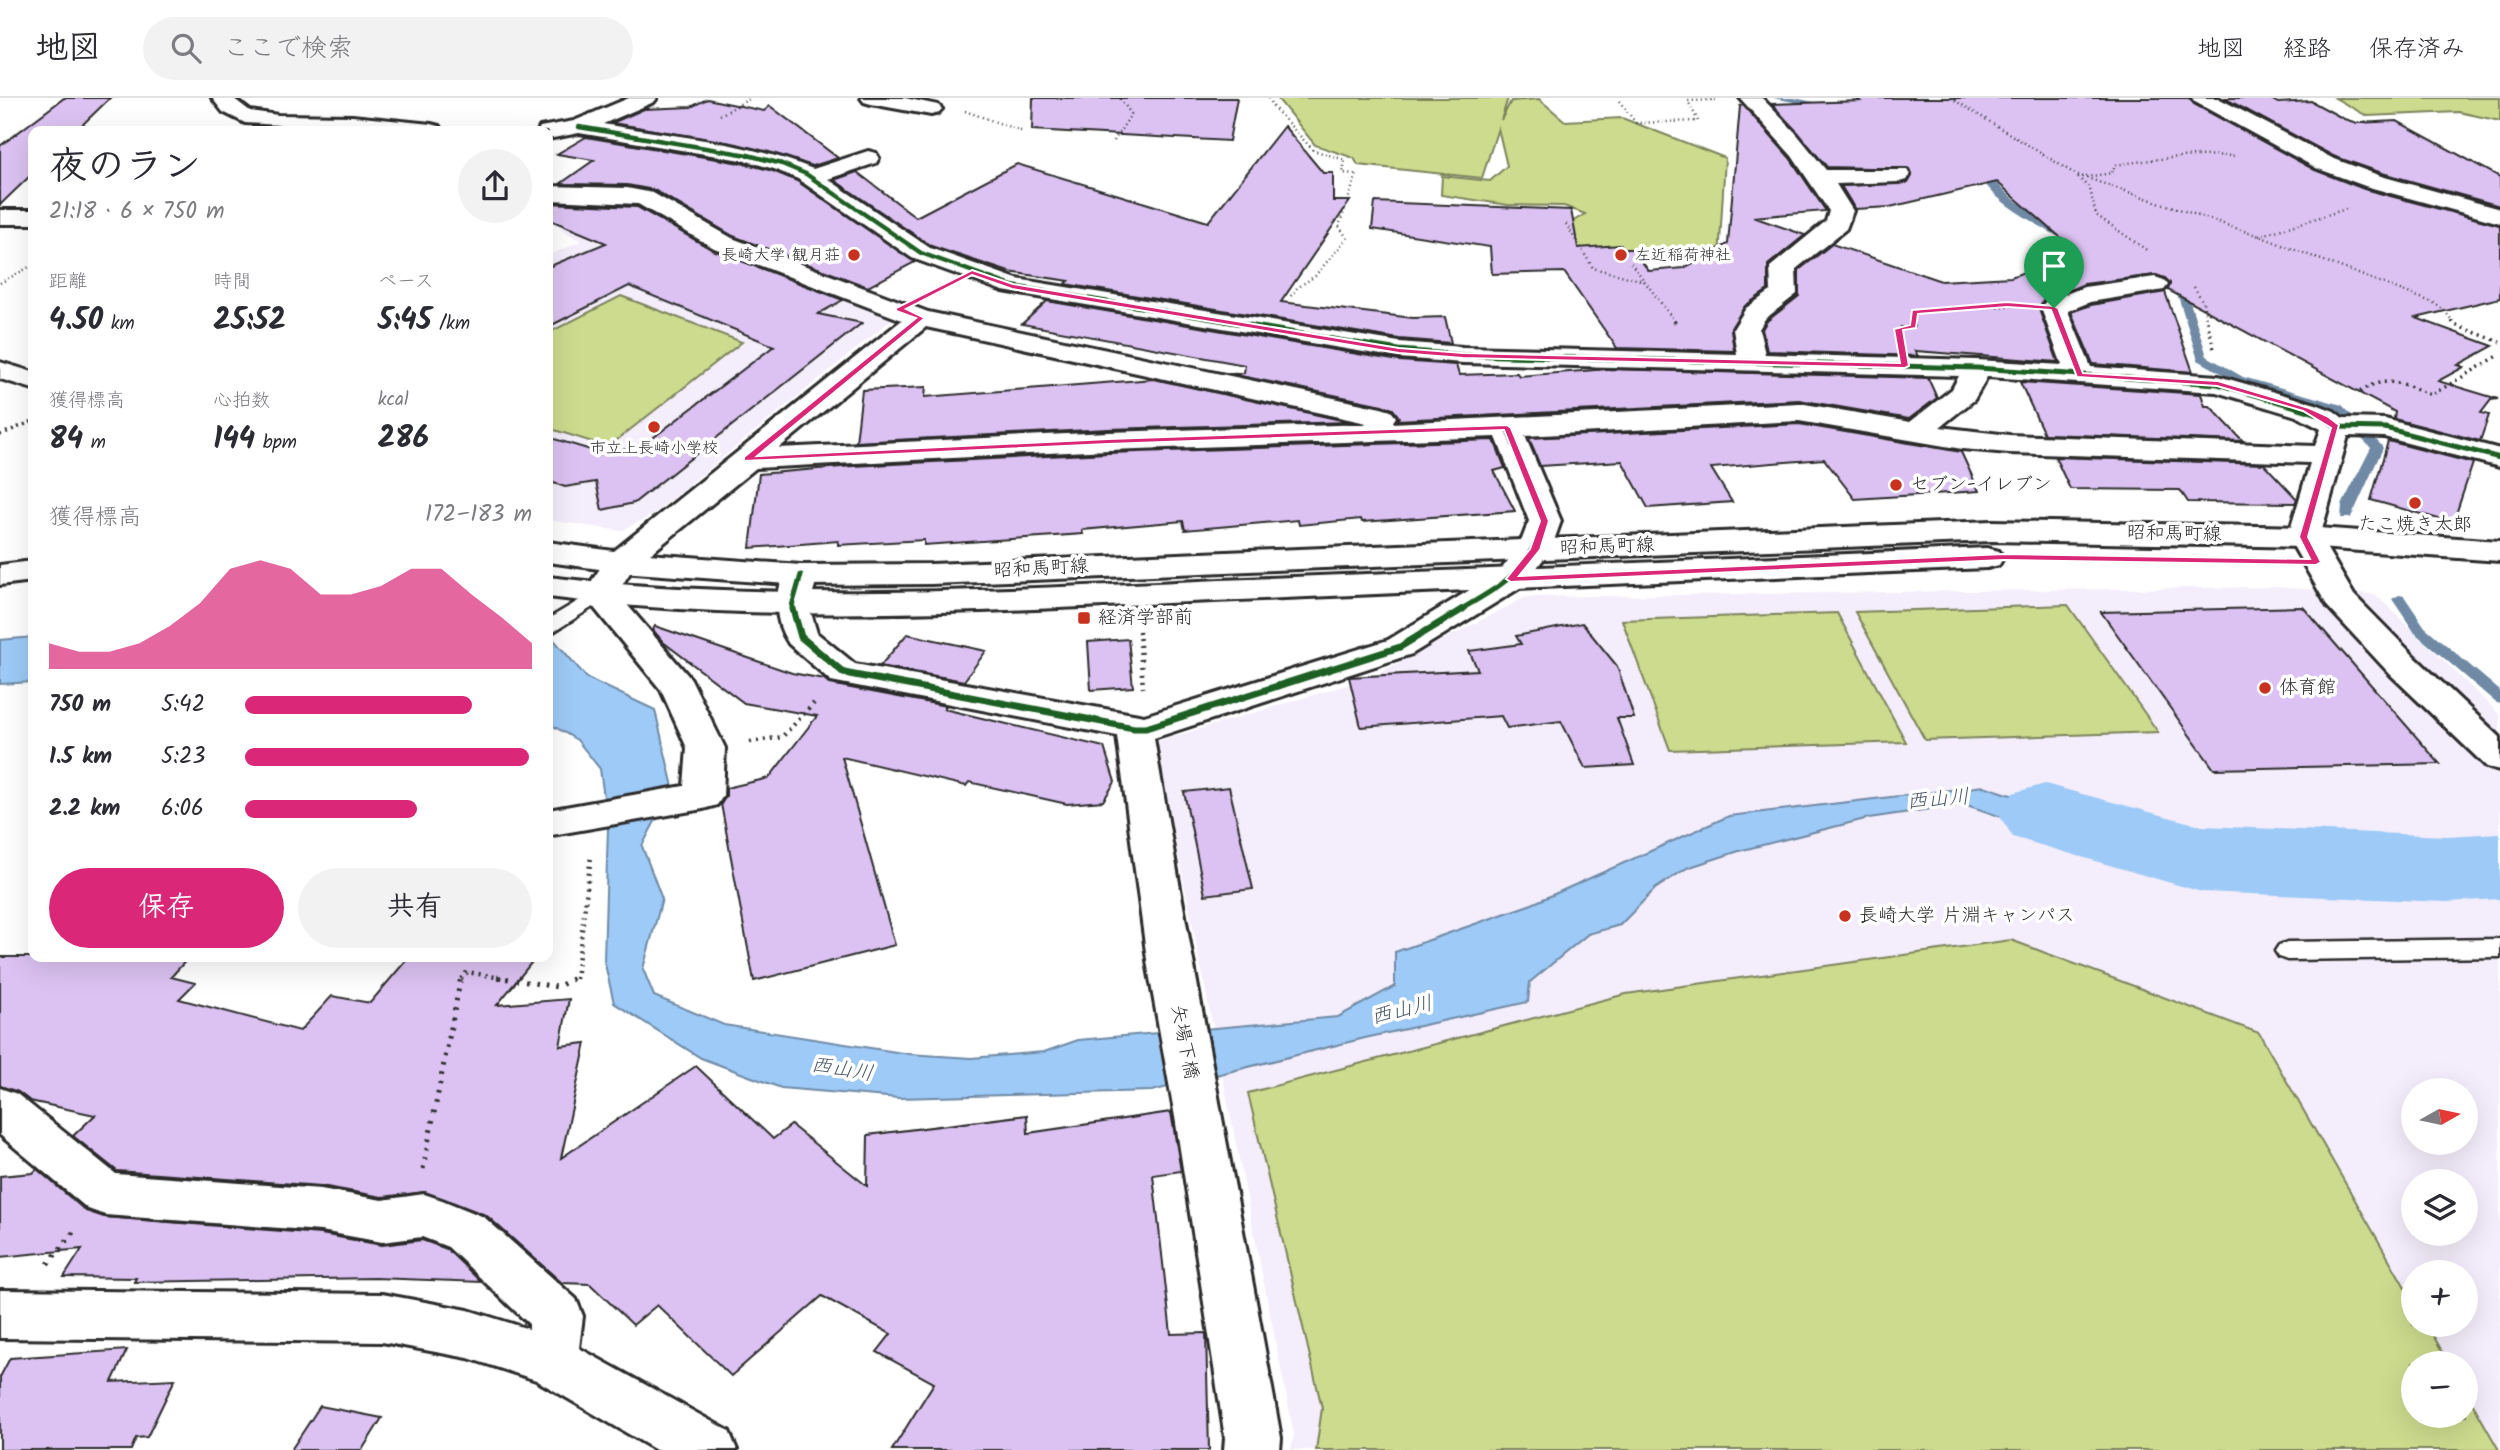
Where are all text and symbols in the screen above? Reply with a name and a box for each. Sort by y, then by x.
search box [143,17,633,80]
text: 地図 [35,23,101,76]
text: ここで検索 [223,28,353,70]
icon: search [167,29,205,67]
text: 地図 [2197,30,2245,69]
text: 経路 [2283,30,2331,69]
text: 保存済み [2369,30,2465,69]
text: 夜のラン [49,138,201,198]
button: share [458,149,532,223]
text: 21:18 · 6 × 750 m [49,194,225,230]
pin [2024,236,2084,308]
place label: 長崎大学 観月荘 [722,243,840,268]
place label: 左近稲荷神社 [1635,243,1731,268]
marker: 長崎大学 観月荘 [846,247,862,263]
marker: 左近稲荷神社 [1613,247,1629,263]
icon: arrive [2035,247,2073,285]
text: 距離 [49,267,87,297]
text: 時間 [213,267,251,297]
text: ペース [378,267,434,297]
text: 4.50 [49,297,103,345]
text: 25:52 [213,297,286,345]
text: 5:45 [378,297,432,345]
text: km [103,309,135,339]
text: /km [432,309,470,339]
text: kcal [378,385,409,415]
text: 獲得標高 [49,386,125,416]
text: 心拍数 [213,386,270,416]
text: 286 [378,415,429,463]
text: 84 [49,416,83,464]
text: 144 [213,416,255,464]
marker: 市立上長崎小学校 [646,419,662,435]
text: m [83,428,106,458]
text: bpm [255,428,297,458]
place label: 市立上長崎小学校 [590,436,718,461]
place label: セブン-イレブン [1910,470,2052,500]
marker: セブン-イレブン [1888,477,1904,493]
marker: たこ焼き太郎 [2407,495,2423,511]
text: 172–183 m [425,497,532,533]
text: 獲得標高 [49,500,141,536]
place label: たこ焼き太郎 [2358,510,2472,540]
street label: 昭和馬町線 [2126,518,2222,550]
street label: 昭和馬町線 [1559,530,1655,564]
street label: 昭和馬町線 [993,552,1089,586]
place label: 経済学部前 [1098,603,1193,633]
marker: 経済学部前 [1076,610,1092,626]
place label: 体育館 [2279,673,2336,703]
marker: 体育館 [2257,680,2273,696]
text: 750 m [49,687,111,723]
text: 5:42 [161,687,205,723]
text: 1.5 km [49,739,112,775]
text: 5:23 [161,739,206,775]
water label: 西山川 [1905,781,1971,819]
text: 2.2 km [49,791,120,827]
text: 6:06 [161,791,204,827]
button: 保存 [49,868,284,948]
button: 共有 [298,868,532,948]
place label: 長崎大学 片淵キャンパス [1859,901,2075,931]
marker: 長崎大学 片淵キャンパス [1837,908,1853,924]
water label: 西山川 [1367,987,1437,1035]
street label: 矢場下橋 [1162,1002,1206,1082]
water label: 西山川 [808,1049,876,1091]
north arrow [2401,1078,2478,1155]
map controls [2401,1078,2478,1428]
button: layers [2401,1169,2478,1246]
button: + [2401,1260,2478,1337]
button: − [2401,1351,2478,1428]

